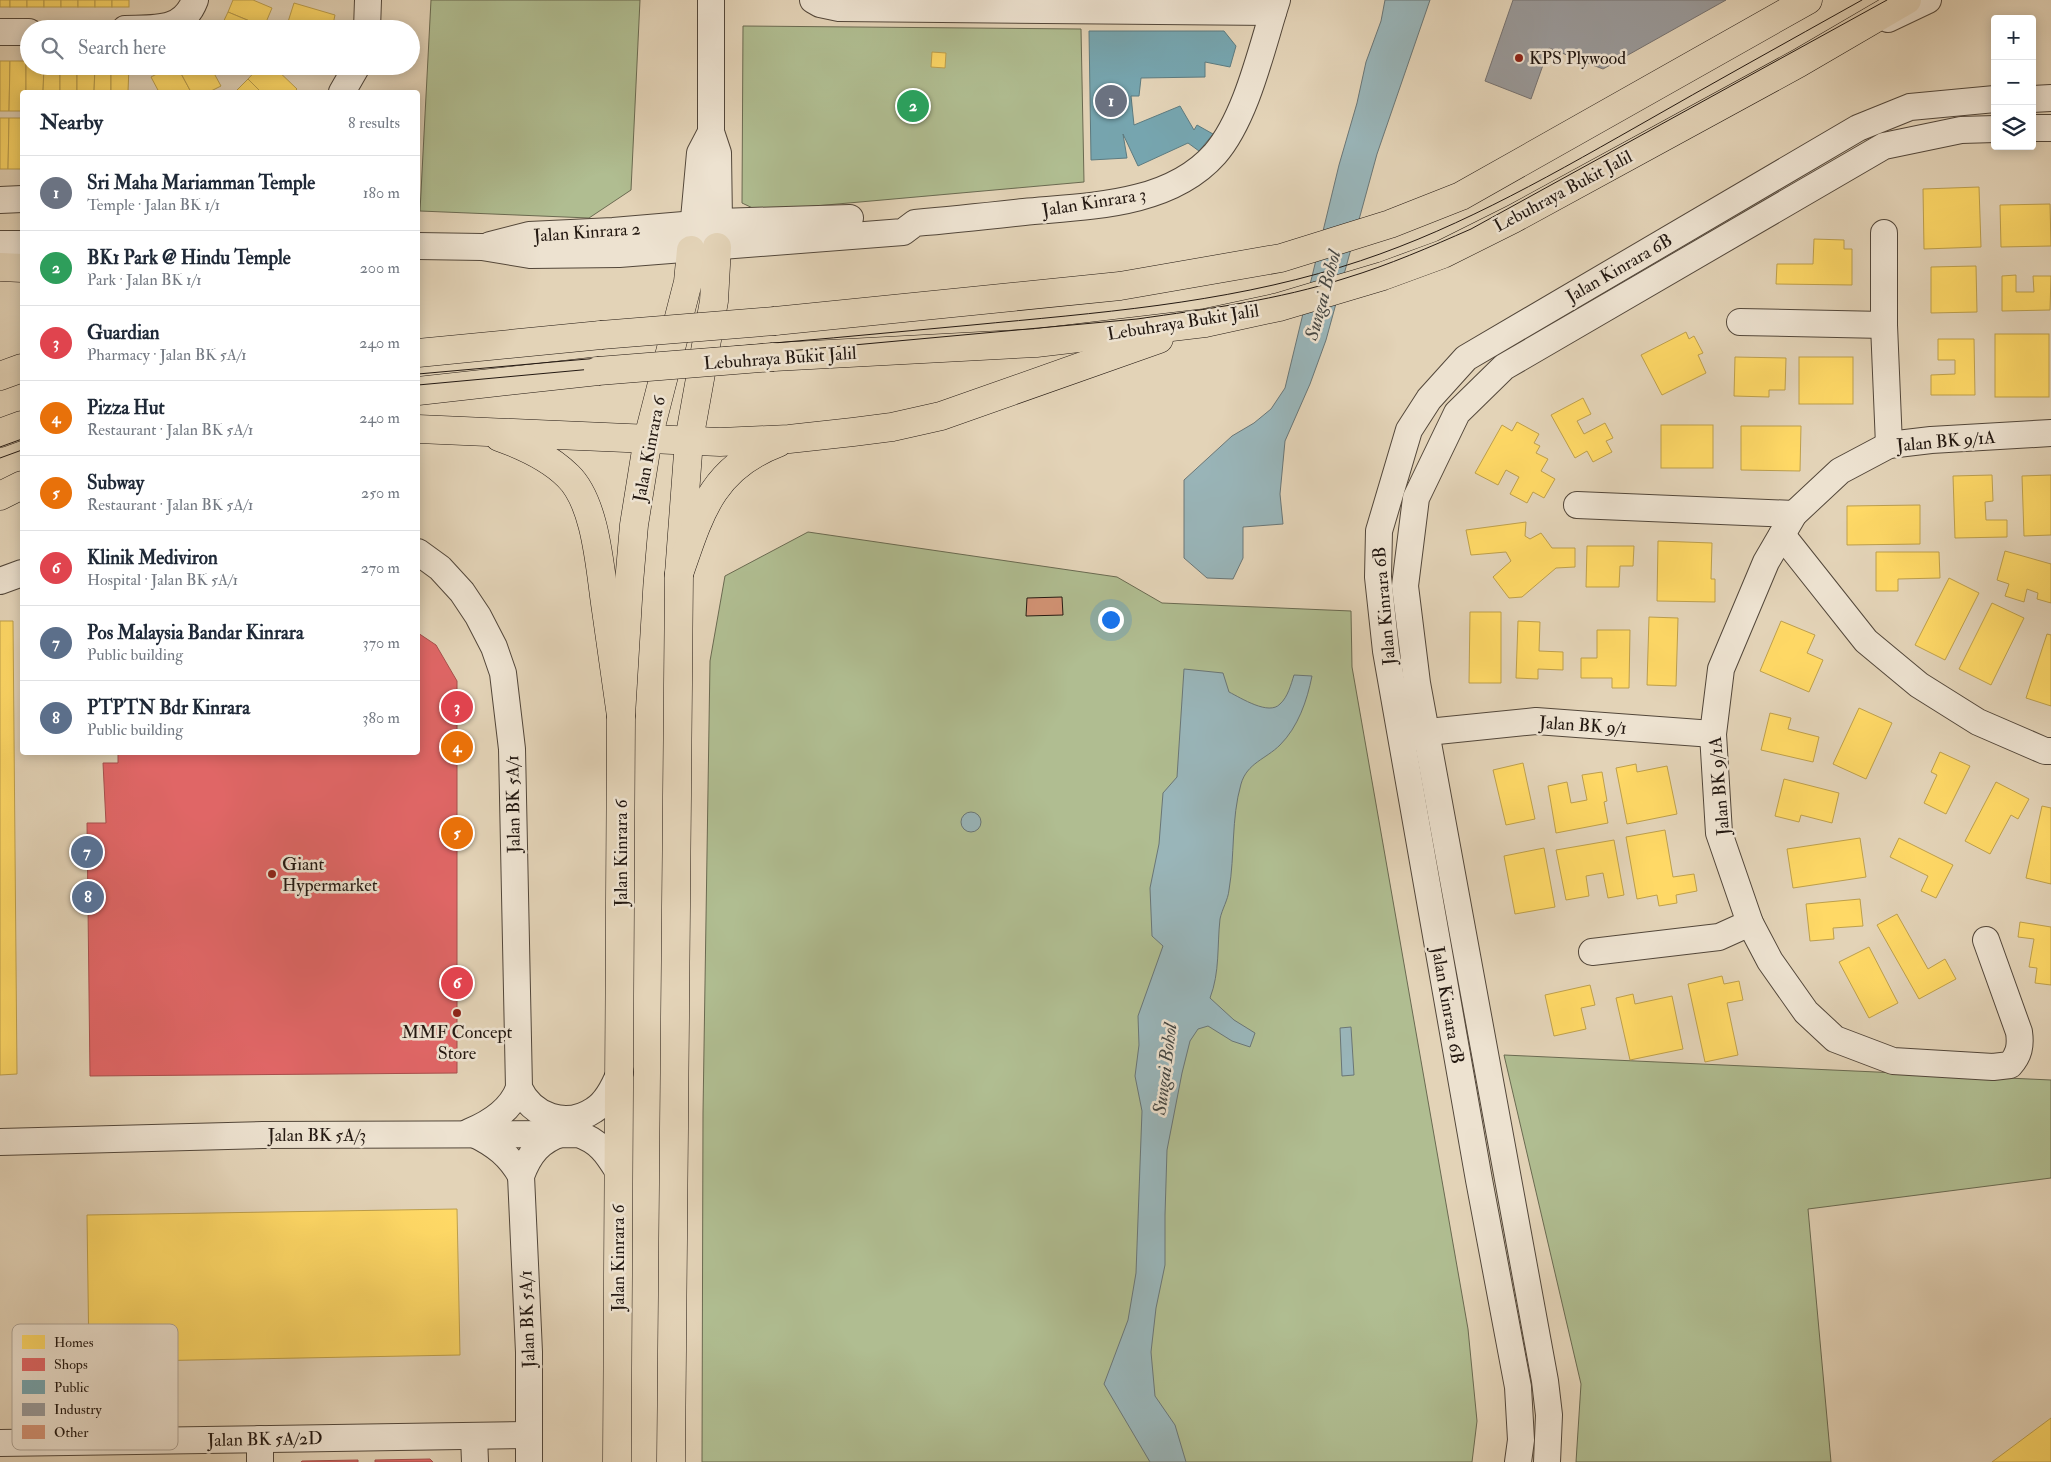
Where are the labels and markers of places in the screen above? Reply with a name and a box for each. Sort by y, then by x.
place label: KPS Plywood [1529,47,1626,70]
marker: KPS Plywood [1513,52,1525,64]
pin: 1 [1095,82,1127,120]
pin: 2 [897,87,929,125]
pin: 3 [441,688,473,726]
pin: 4 [441,728,473,766]
pin: 5 [441,814,473,852]
pin: 7 [71,833,103,871]
place label: Giant Hypermarket [282,853,378,897]
marker: Giant Hypermarket [266,868,278,880]
pin: 8 [72,878,104,916]
pin: 6 [441,964,473,1002]
marker: MMF Concept Store [451,1007,463,1019]
place label: MMF Concept Store [402,1021,513,1065]

